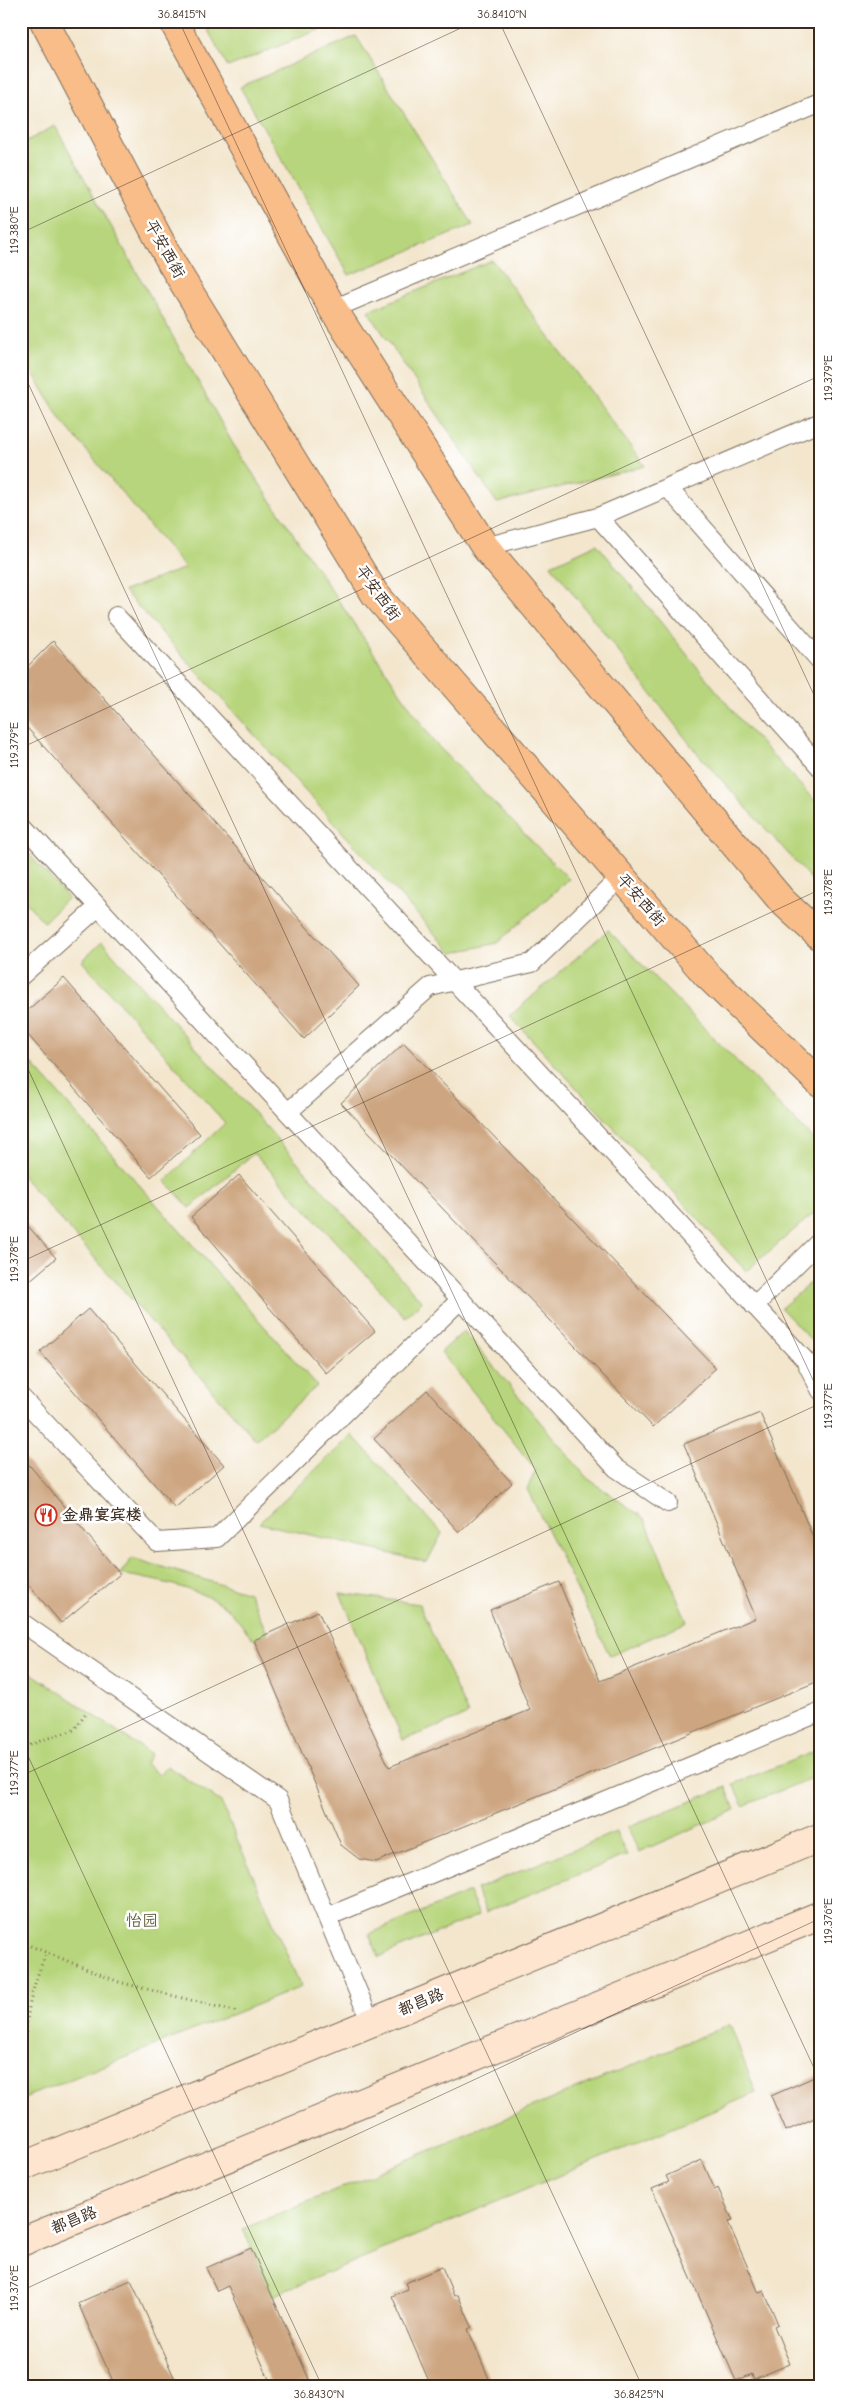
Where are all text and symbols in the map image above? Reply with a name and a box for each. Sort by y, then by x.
text: 36.8415°N [158,7,206,21]
text: 36.8410°N [477,7,527,21]
text: 119.380°E [7,206,21,254]
street label: 平安西街 [142,217,188,281]
text: 119.379°E [821,355,835,401]
street label: 平安西街 [352,562,404,624]
text: 119.379°E [7,722,21,768]
text: 119.378°E [821,869,835,915]
street label: 平安西街 [613,870,669,930]
text: 119.378°E [7,1236,21,1282]
text: 119.377°E [821,1383,835,1429]
restaurant icon: 金鼎宴宾楼 [34,1503,58,1527]
place label: 金鼎宴宾楼 [62,1506,142,1524]
text: 119.377°E [7,1750,21,1796]
text: 119.376°E [821,1898,835,1944]
park label: 怡园 [126,1912,158,1930]
street label: 都昌路 [395,1985,447,2019]
street label: 都昌路 [48,2203,100,2237]
text: 119.376°E [7,2265,21,2311]
text: 36.8430°N [294,2387,344,2401]
text: 36.8425°N [614,2387,664,2401]

